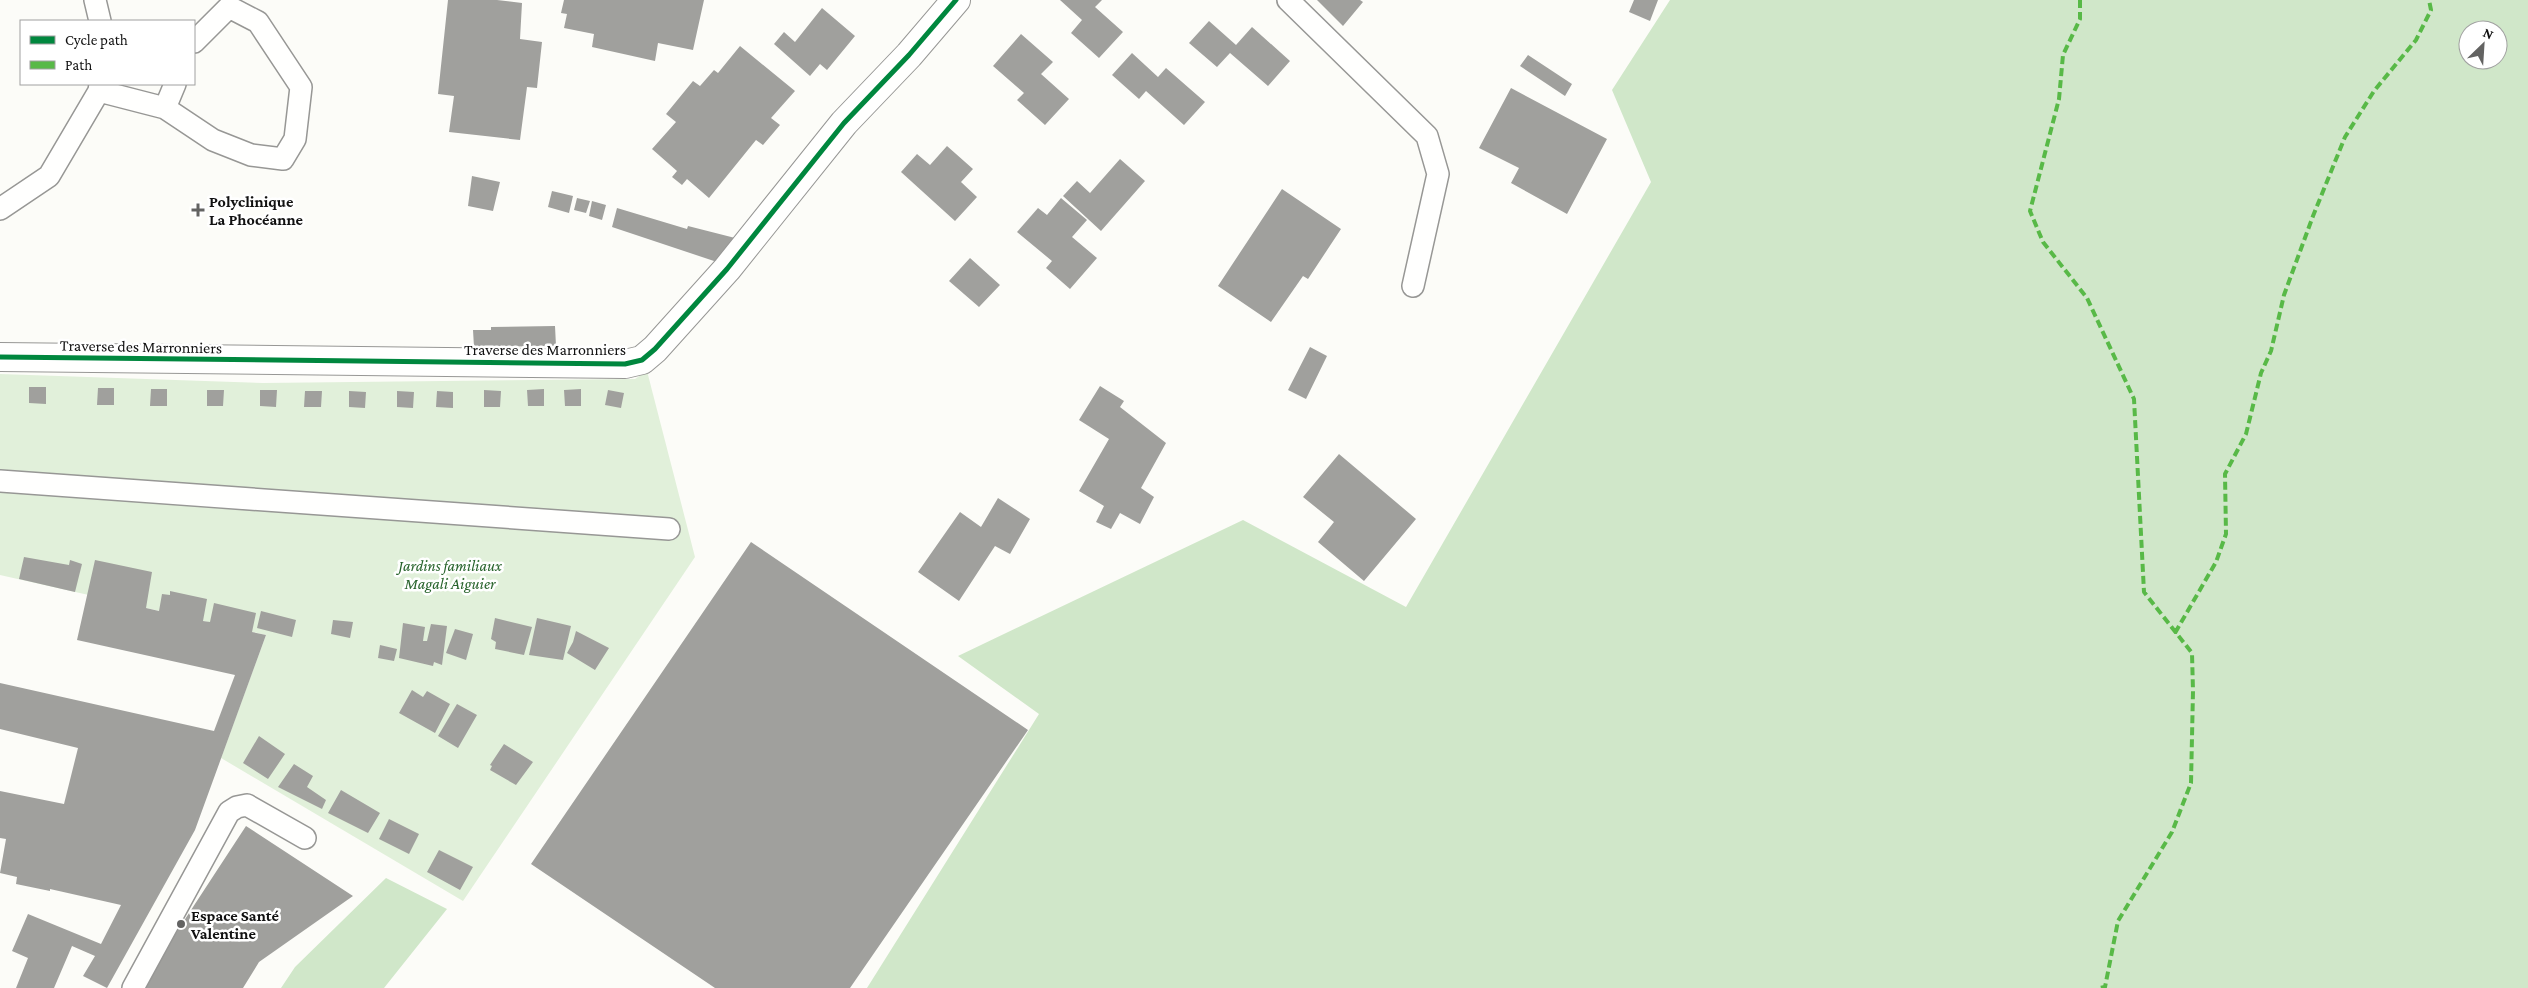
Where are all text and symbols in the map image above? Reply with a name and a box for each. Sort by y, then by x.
legend [20,20,195,85]
north arrow [2458,20,2508,70]
text: N [2481,24,2497,43]
text: Cycle path [65,32,128,49]
text: Path [65,57,92,73]
place label: Polyclinique La Phocéanne [209,193,304,228]
marker: Polyclinique La Phocéanne [191,203,205,217]
street label: Traverse des Marronniers [60,337,222,356]
street label: Traverse des Marronniers [464,341,626,358]
park label: Jardins familiaux Magali Aiguier [395,557,502,593]
place label: Espace Santé Valentine [190,907,279,942]
marker: Espace Santé Valentine [175,918,187,930]

